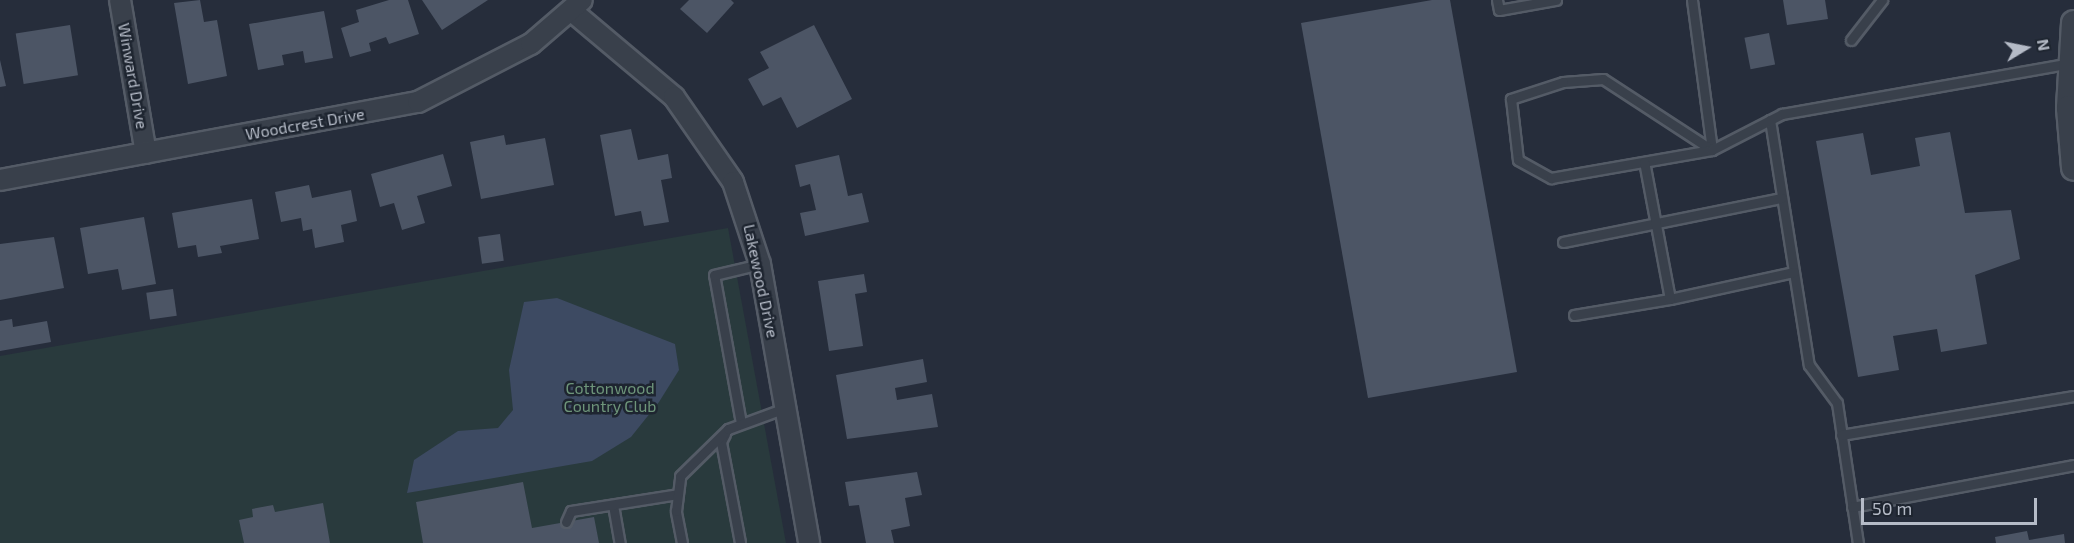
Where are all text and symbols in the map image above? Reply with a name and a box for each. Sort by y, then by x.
north arrow [1996,18,2056,78]
street label: Winward Drive [114,21,152,131]
text: N [2034,37,2055,52]
street label: Woodcrest Drive [244,104,366,144]
street label: Lakewood Drive [740,222,782,340]
park label: Cottonwood Country Club [563,378,657,416]
scale bar [1864,486,2040,524]
text: 50 m [1872,497,1912,519]

